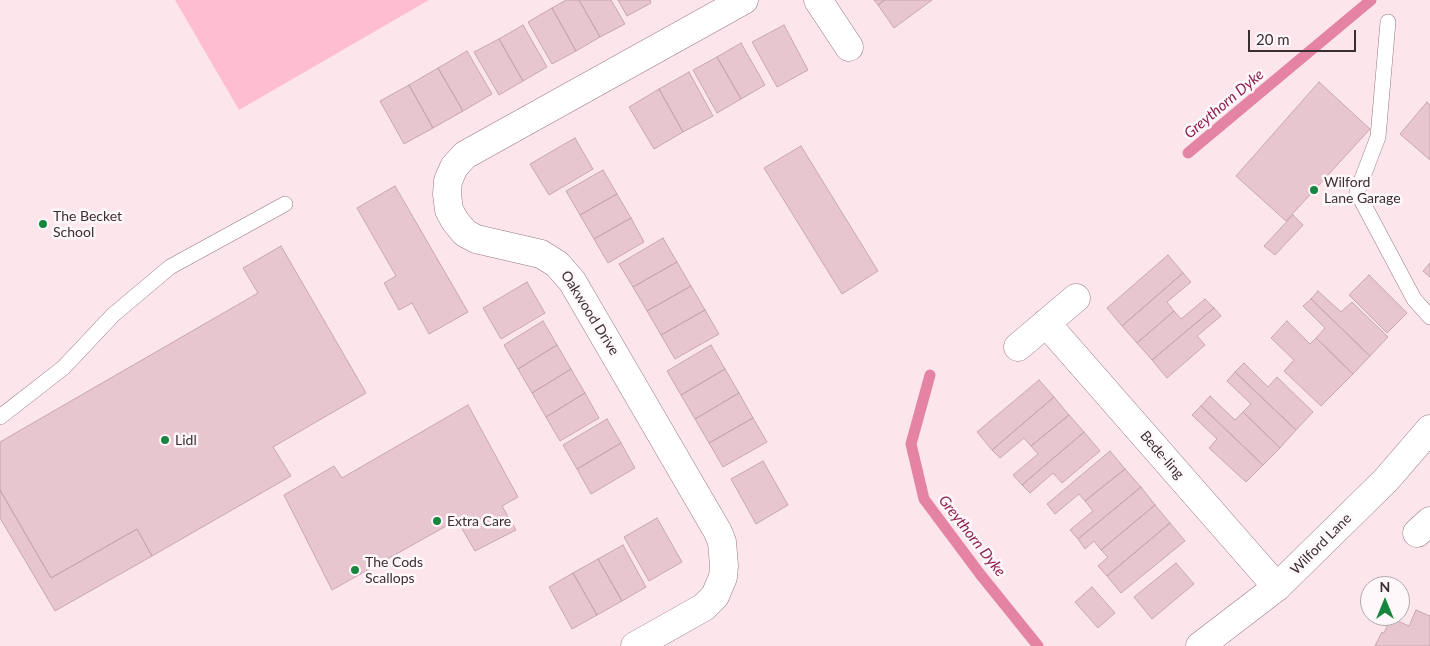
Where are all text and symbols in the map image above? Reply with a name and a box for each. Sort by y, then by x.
scale bar [1250,20,1358,52]
text: 20 m [1256,30,1290,48]
water label: Greythorn Dyke [1181,65,1267,143]
place label: Wilford Lane Garage [1324,174,1401,206]
marker: Wilford Lane Garage [1308,184,1320,196]
place label: The Becket School [53,208,122,240]
marker: The Becket School [37,218,49,230]
street label: Oakwood Drive [557,268,623,358]
street label: Bede-ling [1136,427,1188,483]
place label: Lidl [175,432,197,448]
marker: Lidl [159,434,171,446]
water label: Greythorn Dyke [935,492,1009,580]
street label: Wilford Lane [1287,510,1355,578]
place label: Extra Care [447,513,511,529]
marker: Extra Care [431,515,443,527]
place label: The Cods Scallops [365,554,423,586]
marker: The Cods Scallops [349,564,361,576]
north arrow [1360,576,1410,626]
text: N [1380,578,1390,595]

